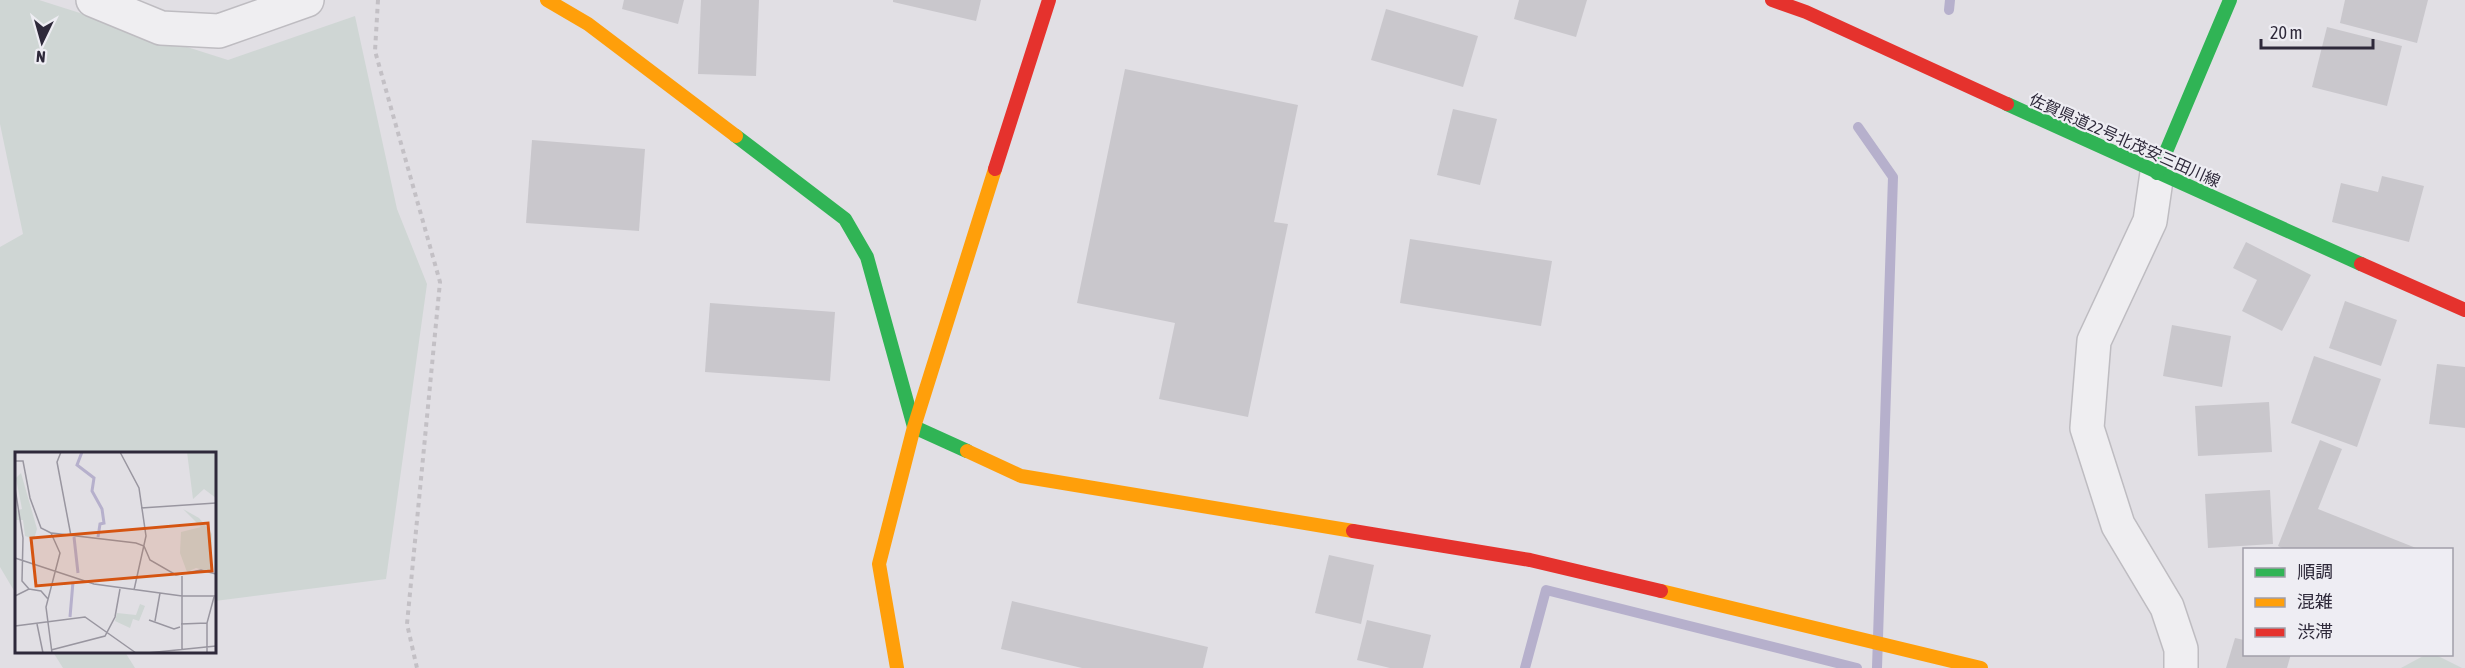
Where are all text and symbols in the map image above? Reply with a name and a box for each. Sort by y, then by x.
north arrow [12,12,72,72]
scale bar [2261,12,2374,50]
text: 20 m [2270,22,2302,43]
text: N [35,48,46,66]
street label: 佐賀県道22号北茂安三田川線 [2027,90,2223,190]
inset map [15,452,216,653]
legend [2243,548,2453,656]
text: 順調 [2297,561,2333,582]
text: 混雑 [2297,591,2333,612]
text: 渋滞 [2297,621,2333,642]

